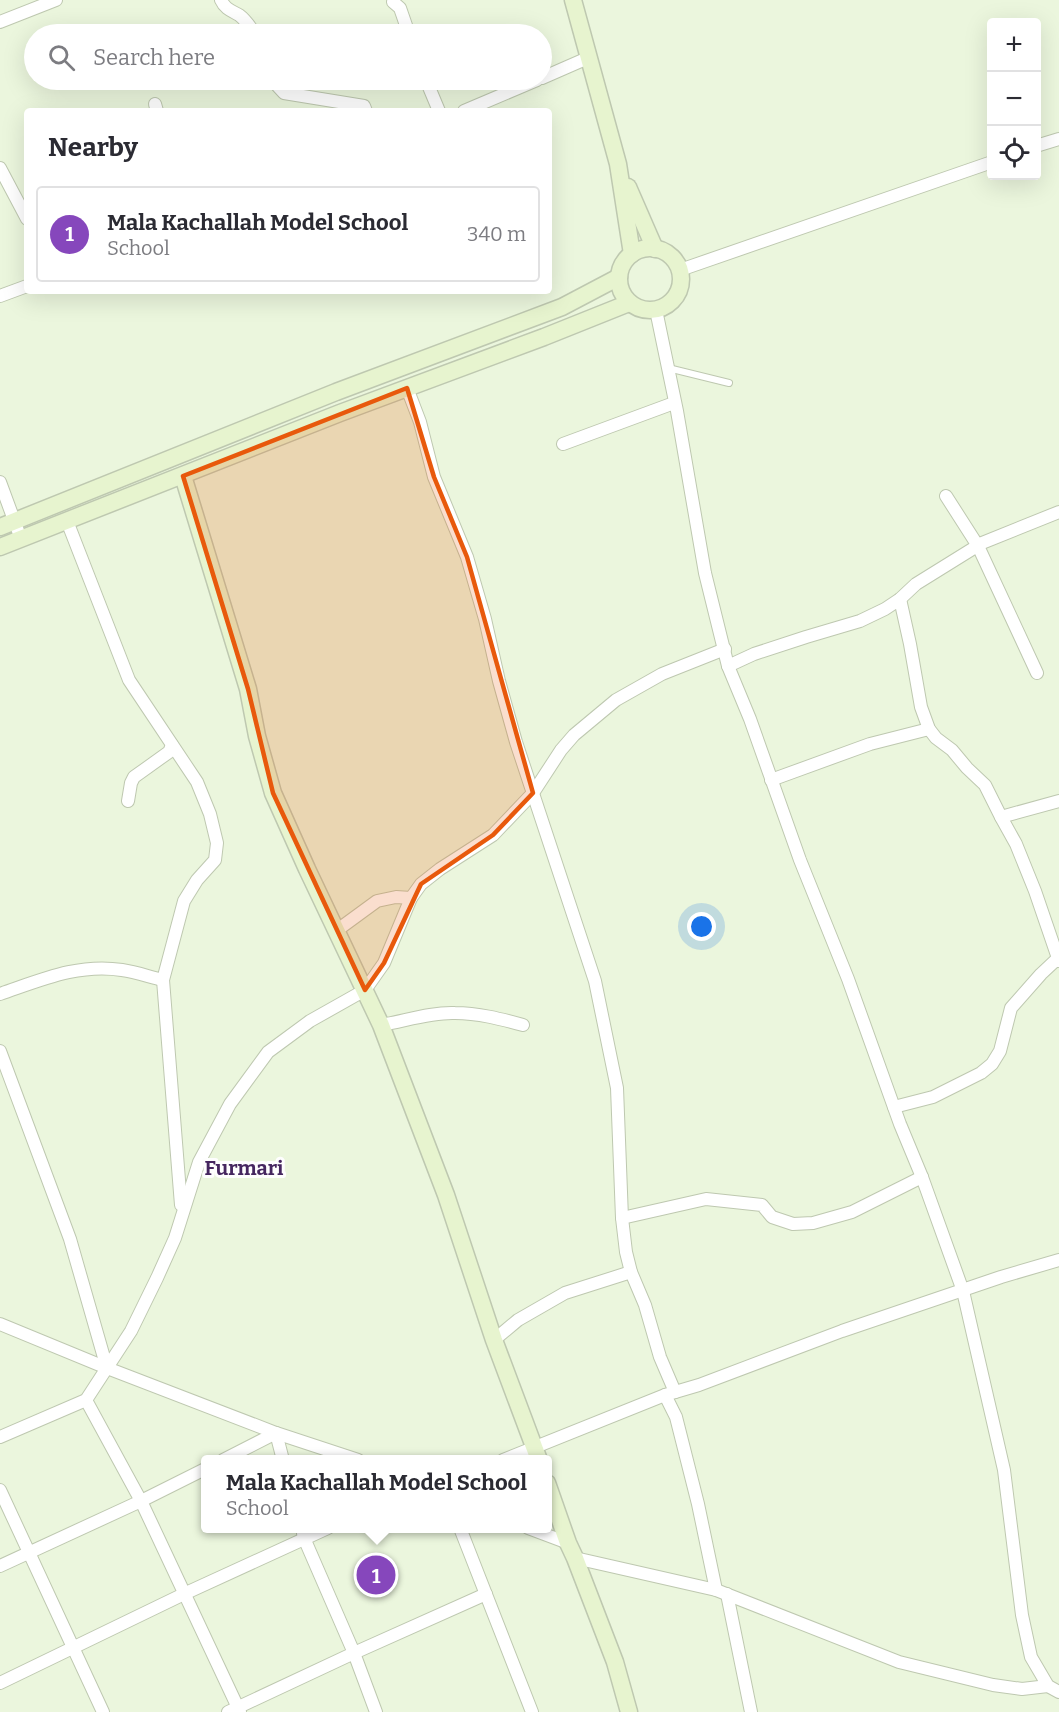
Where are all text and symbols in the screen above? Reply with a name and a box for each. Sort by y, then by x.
map controls [987,18,1041,180]
button: + [987,18,1041,72]
search box [24,24,552,90]
icon: search [45,41,78,74]
text: Search here [93,44,215,71]
button: − [987,72,1041,126]
button: locate [987,126,1041,180]
text: Nearby [48,132,138,163]
text: Mala Kachallah Model School [107,209,408,236]
text: 1 [65,222,74,246]
text: 340 m [467,222,526,246]
text: School [107,236,170,260]
your location [687,912,716,941]
district label: Furmari [205,1156,284,1180]
popup [201,1455,552,1533]
text: Mala Kachallah Model School [226,1469,527,1496]
text: School [226,1496,289,1520]
pin: 1 [356,1552,395,1598]

